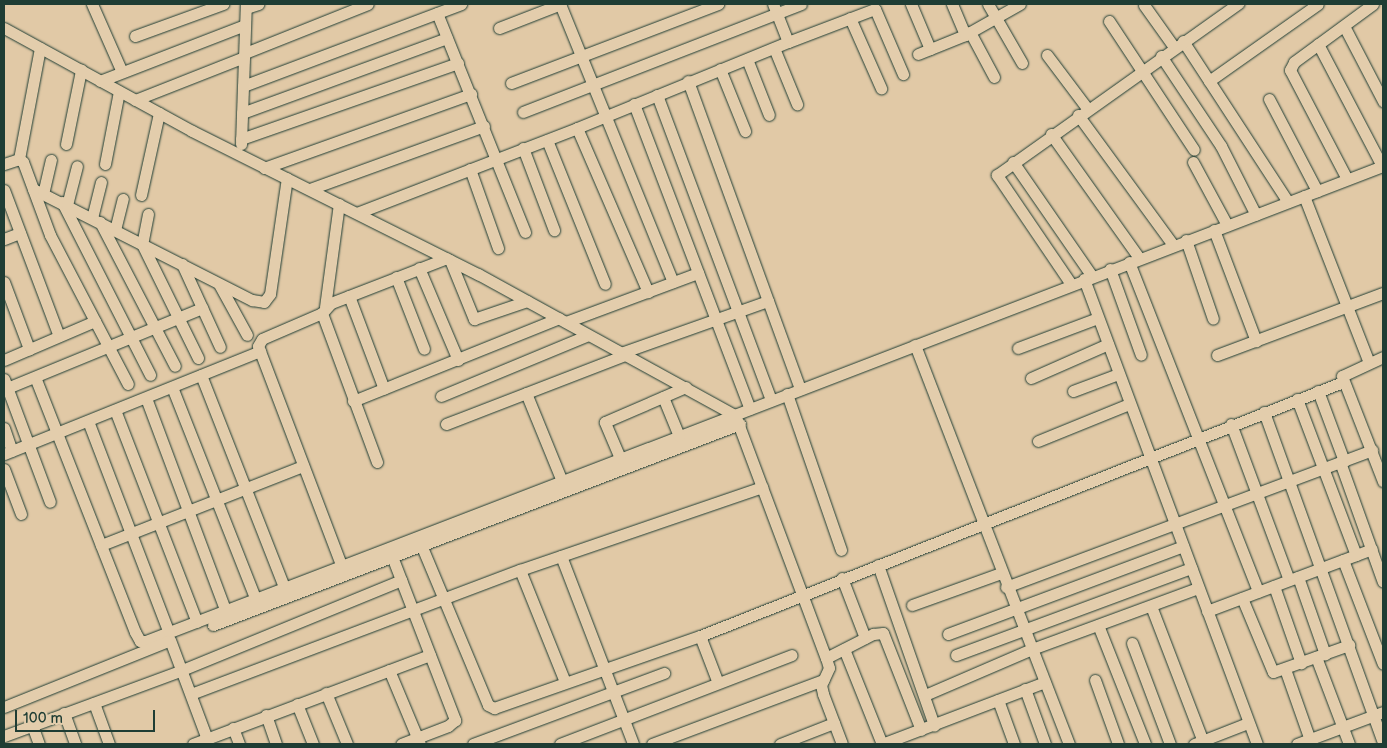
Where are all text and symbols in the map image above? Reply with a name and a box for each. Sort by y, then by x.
scale bar [18,700,158,732]
text: 100 m [23,709,63,728]

